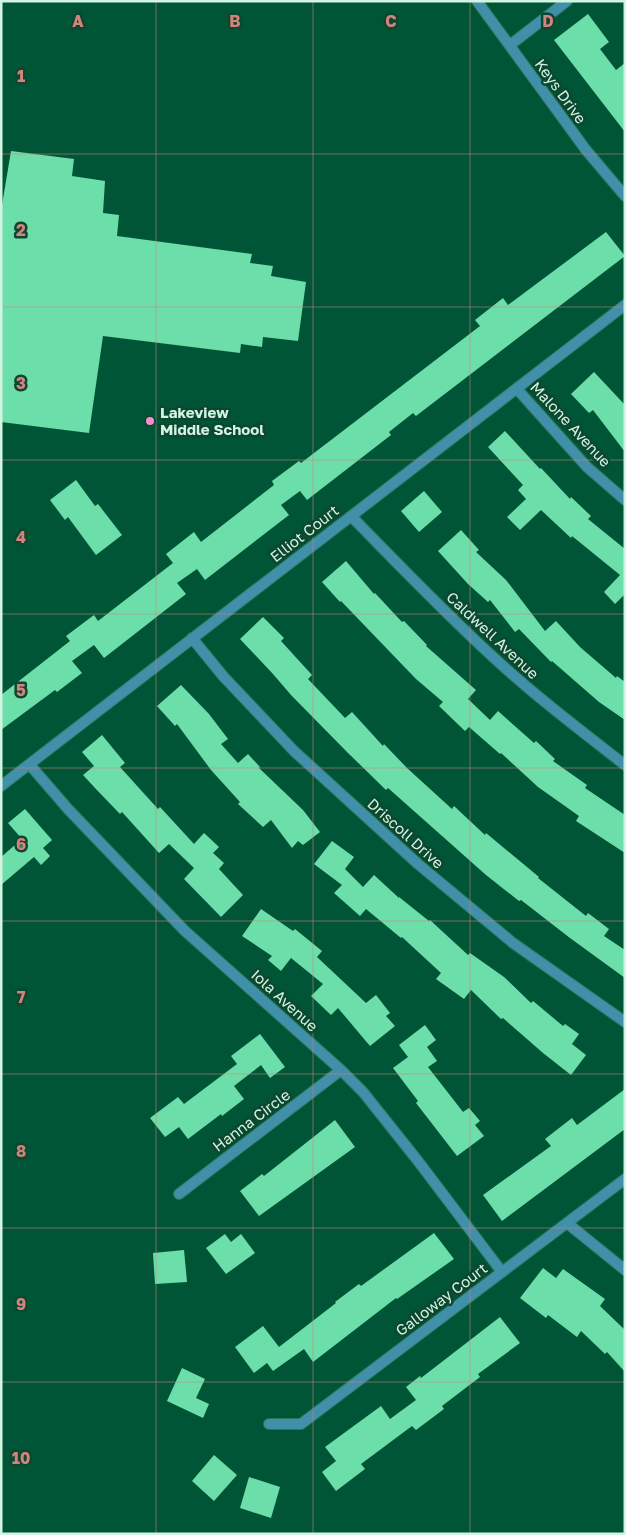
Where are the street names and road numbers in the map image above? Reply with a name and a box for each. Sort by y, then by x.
street label: Keys Drive [531,55,591,127]
street label: Malone Avenue [527,378,615,470]
street label: Elliot Court [266,501,342,565]
street label: Caldwell Avenue [443,588,543,683]
street label: Driscoll Drive [364,794,448,872]
street label: Iola Avenue [248,965,322,1035]
street label: Hanna Circle [209,1085,293,1155]
street label: Galloway Court [392,1259,490,1339]

